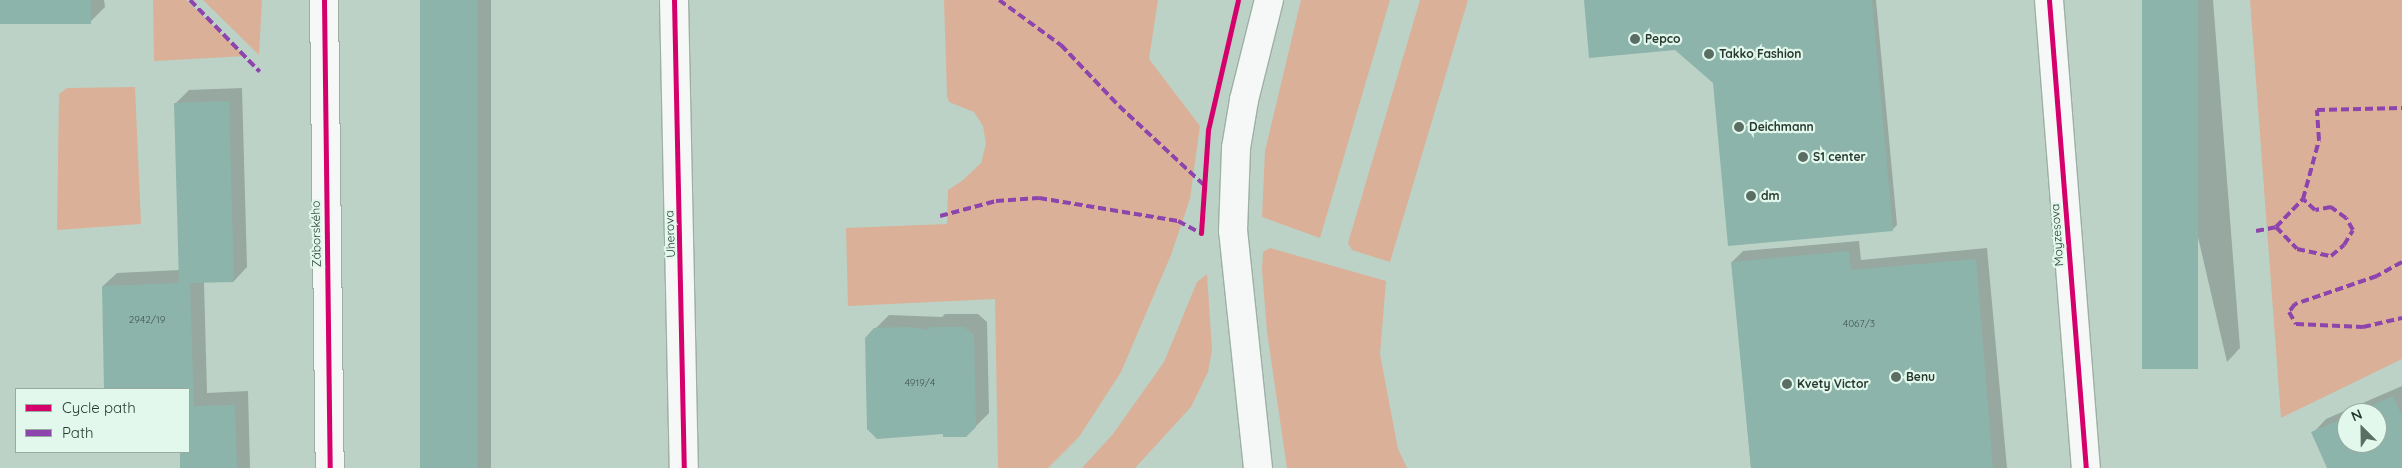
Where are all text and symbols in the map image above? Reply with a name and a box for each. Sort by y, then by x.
place label: Pepco [1645,32,1680,46]
marker: Pepco [1629,33,1641,45]
place label: Takko Fashion [1719,47,1801,61]
marker: Takko Fashion [1703,48,1715,60]
place label: Deichmann [1749,120,1814,134]
marker: Deichmann [1733,121,1745,133]
place label: S1 center [1813,150,1866,164]
marker: S1 center [1797,151,1809,163]
place label: dm [1761,189,1780,203]
marker: dm [1745,190,1757,202]
street label: Záborského [308,200,324,268]
street label: Moyzesova [2048,203,2066,267]
street label: Uherova [662,210,678,258]
house number: 2942/19 [129,314,165,326]
house number: 4067/3 [1843,318,1875,330]
place label: Benu [1906,370,1935,384]
marker: Benu [1890,371,1902,383]
house number: 4919/4 [905,377,935,389]
place label: Kvety Victor [1797,377,1869,391]
marker: Kvety Victor [1781,378,1793,390]
legend [15,388,190,453]
text: Cycle path [62,398,136,417]
north arrow [2337,403,2387,453]
text: N [2348,405,2365,425]
text: Path [62,423,94,442]

